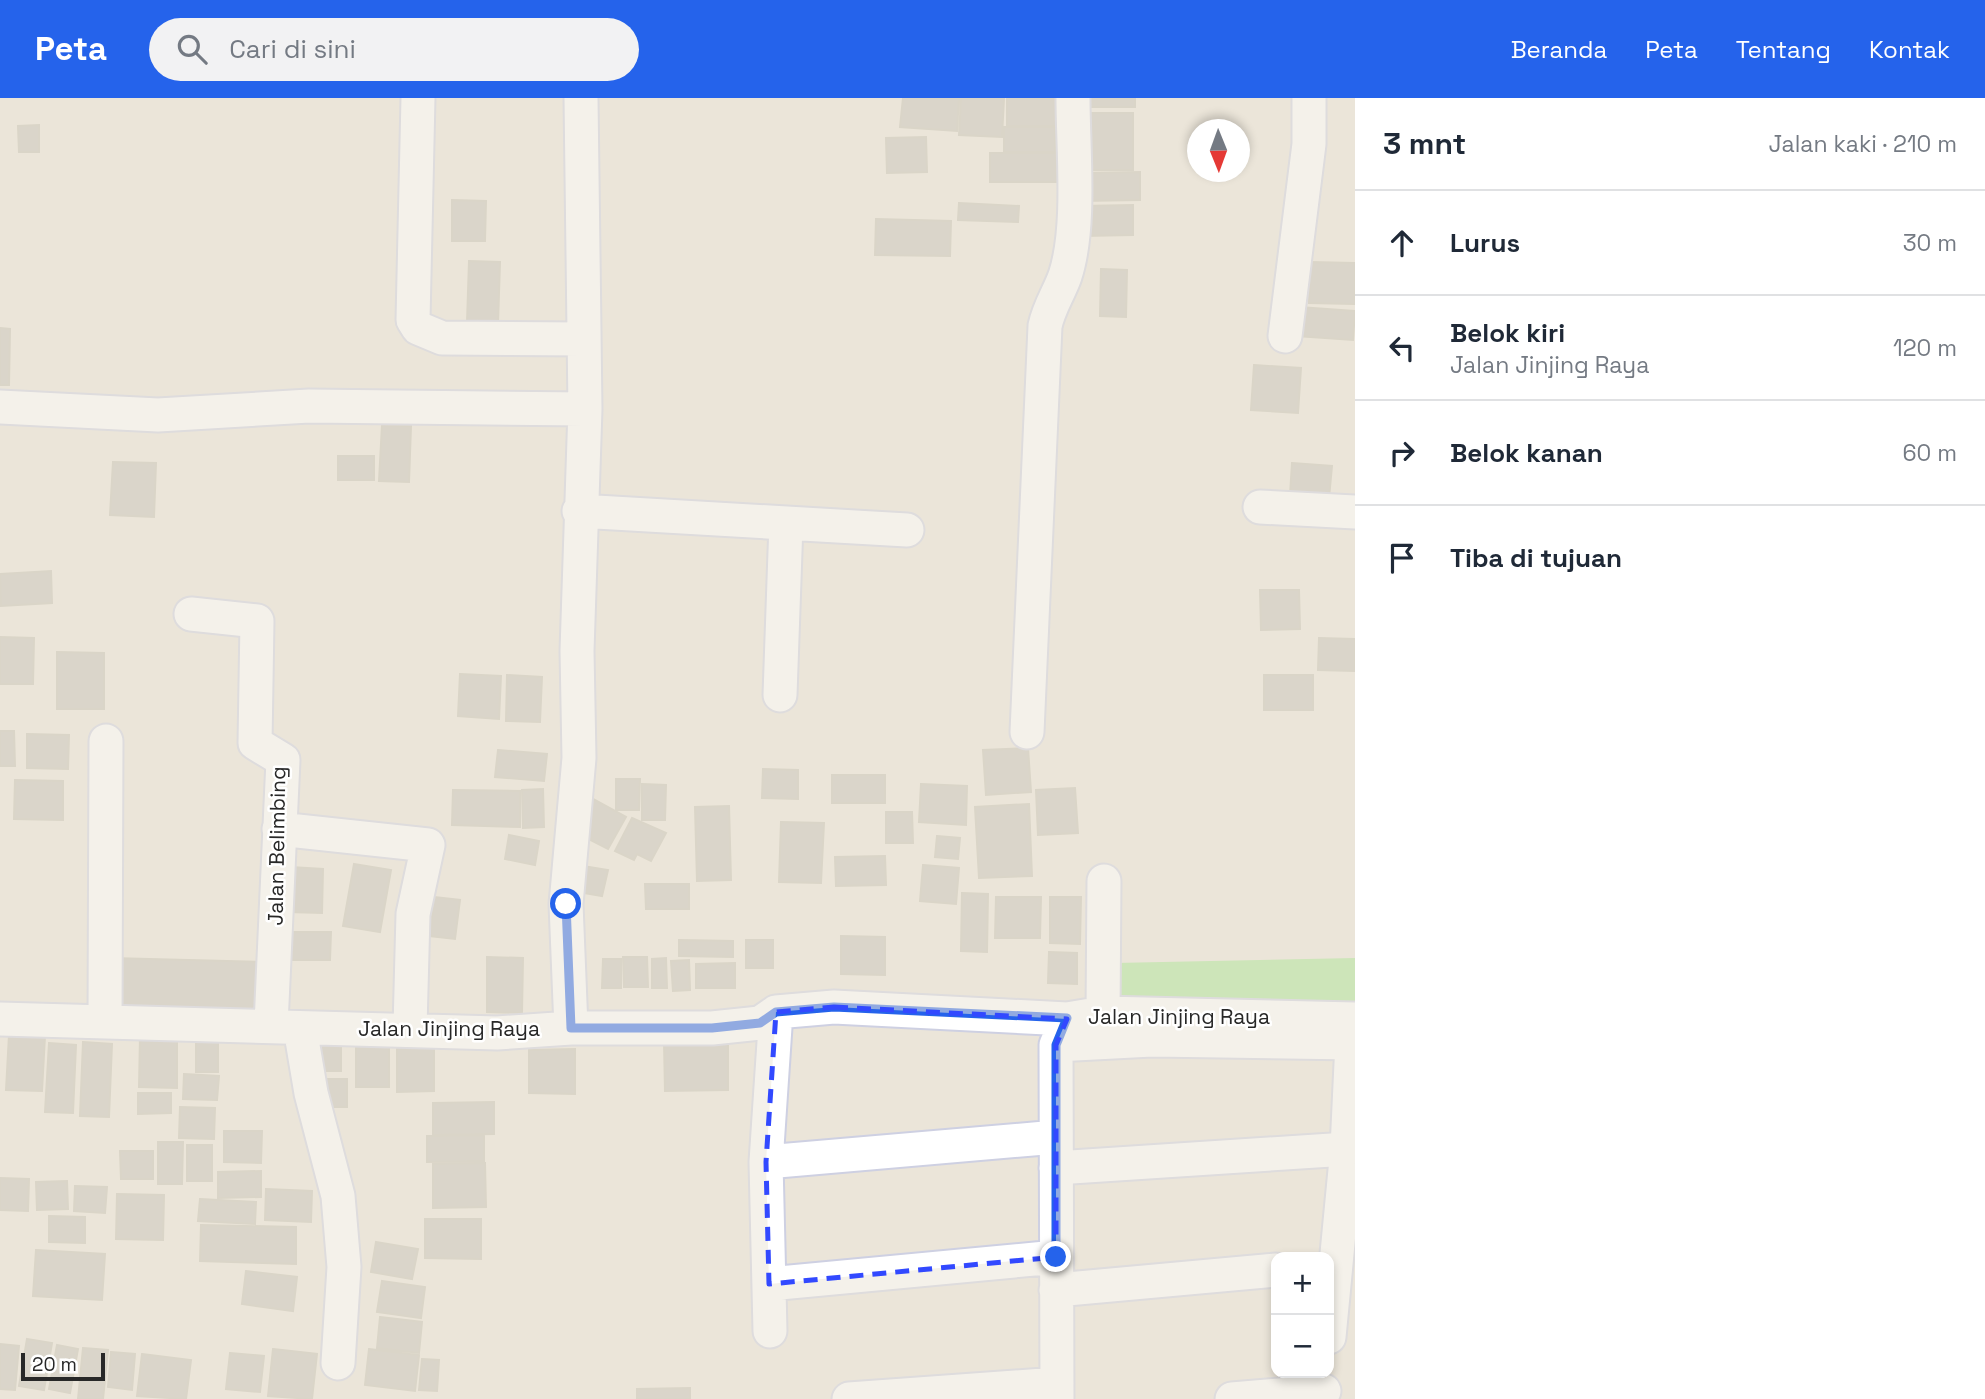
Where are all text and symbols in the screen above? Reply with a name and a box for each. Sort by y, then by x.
search box [149,18,639,81]
text: Peta [35,28,107,70]
icon: search [173,30,211,68]
text: Cari di sini [229,32,356,66]
text: Beranda [1511,34,1607,65]
text: Peta [1645,34,1698,65]
text: Tentang [1736,34,1831,65]
text: Kontak [1869,34,1950,65]
north arrow [1187,119,1250,182]
text: 3 mnt [1383,124,1466,163]
text: Jalan kaki · 210 m [1768,129,1957,159]
icon: ahead [1383,224,1421,262]
text: Lurus [1450,226,1520,260]
text: 30 m [1903,228,1957,258]
text: Belok kiri [1450,316,1565,350]
icon: left [1383,329,1421,367]
text: 120 m [1893,333,1957,363]
text: Jalan Jinjing Raya [1450,350,1649,380]
icon: right [1383,434,1421,472]
text: Belok kanan [1450,436,1603,470]
text: 60 m [1902,438,1957,468]
icon: arrive [1383,539,1421,577]
text: Tiba di tujuan [1450,541,1622,575]
street label: Jalan Belimbing [262,766,291,926]
route start [550,888,581,919]
street label: Jalan Jinjing Raya [1088,1003,1270,1030]
street label: Jalan Jinjing Raya [358,1015,540,1042]
route end [1040,1241,1071,1272]
map controls [1271,1252,1334,1378]
button: + [1271,1252,1334,1315]
button: − [1271,1315,1334,1378]
scale bar [21,1350,105,1382]
text: 20 m [32,1352,77,1377]

